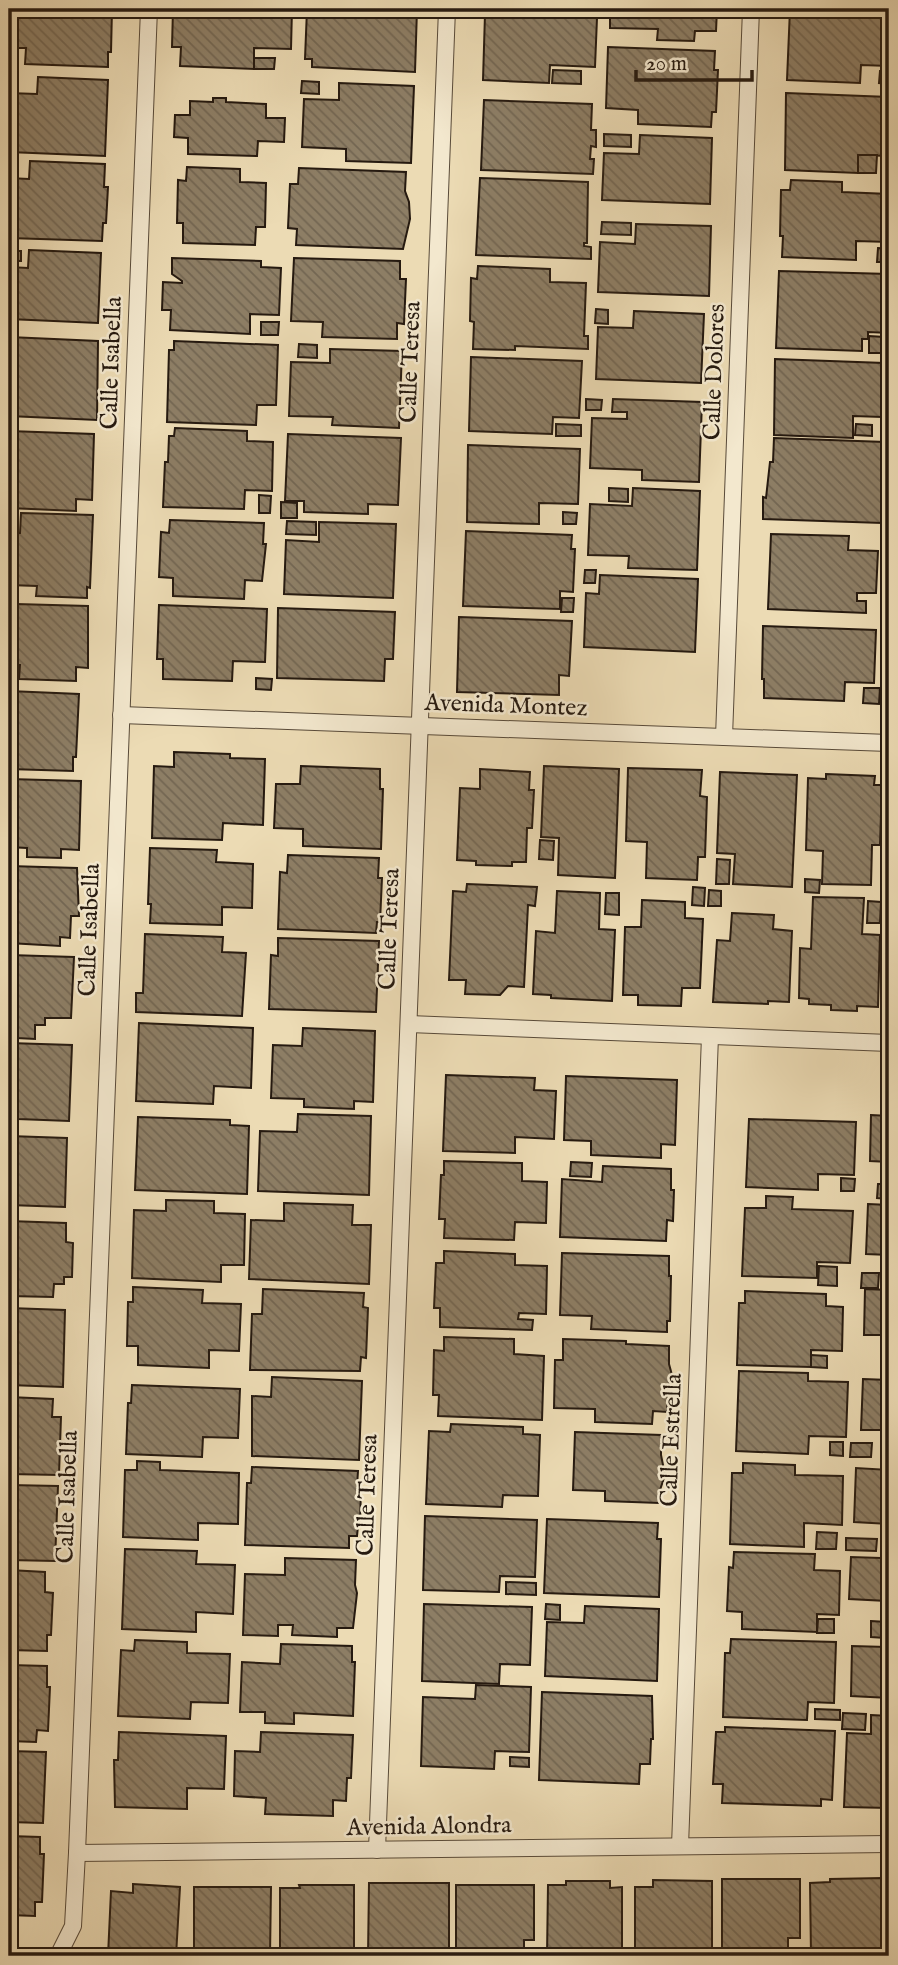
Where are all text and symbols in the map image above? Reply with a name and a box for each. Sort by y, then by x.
scale bar [636,38,751,82]
text: 20 m [646,51,687,78]
street label: Calle Isabella [94,295,130,430]
street label: Calle Teresa [393,300,429,423]
street label: Calle Dolores [697,303,733,441]
street label: Avenida Montez [423,688,588,724]
street label: Calle Isabella [72,862,108,997]
street label: Calle Teresa [372,867,408,990]
street label: Calle Estrella [654,1372,690,1507]
street label: Calle Isabella [50,1429,86,1564]
street label: Calle Teresa [350,1433,386,1556]
street label: Avenida Alondra [345,1810,512,1844]

